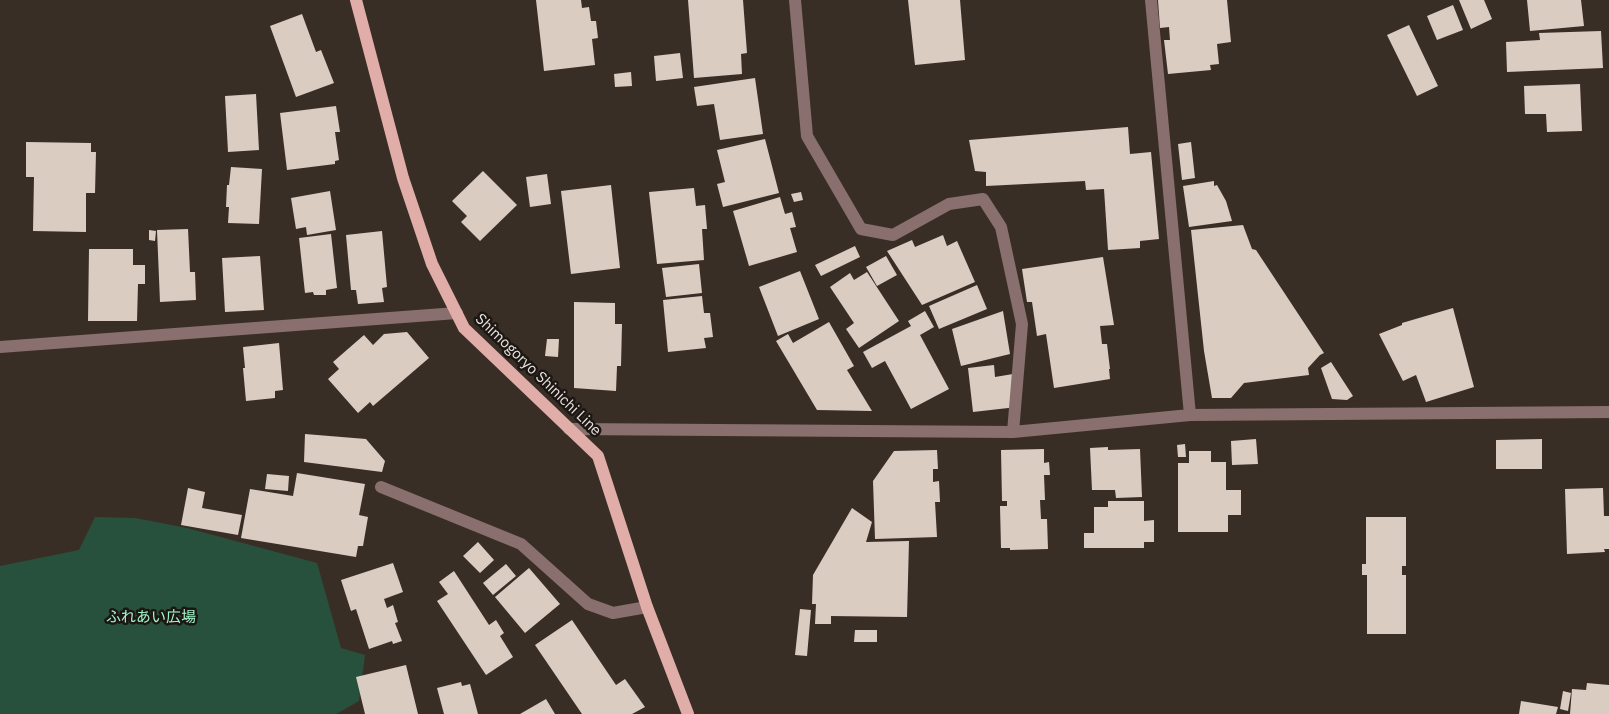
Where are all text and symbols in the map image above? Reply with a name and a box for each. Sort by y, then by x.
street label: Shimogoryo Shinichi Line [471,310,605,440]
park label: ふれあい広場 [106,609,196,627]

